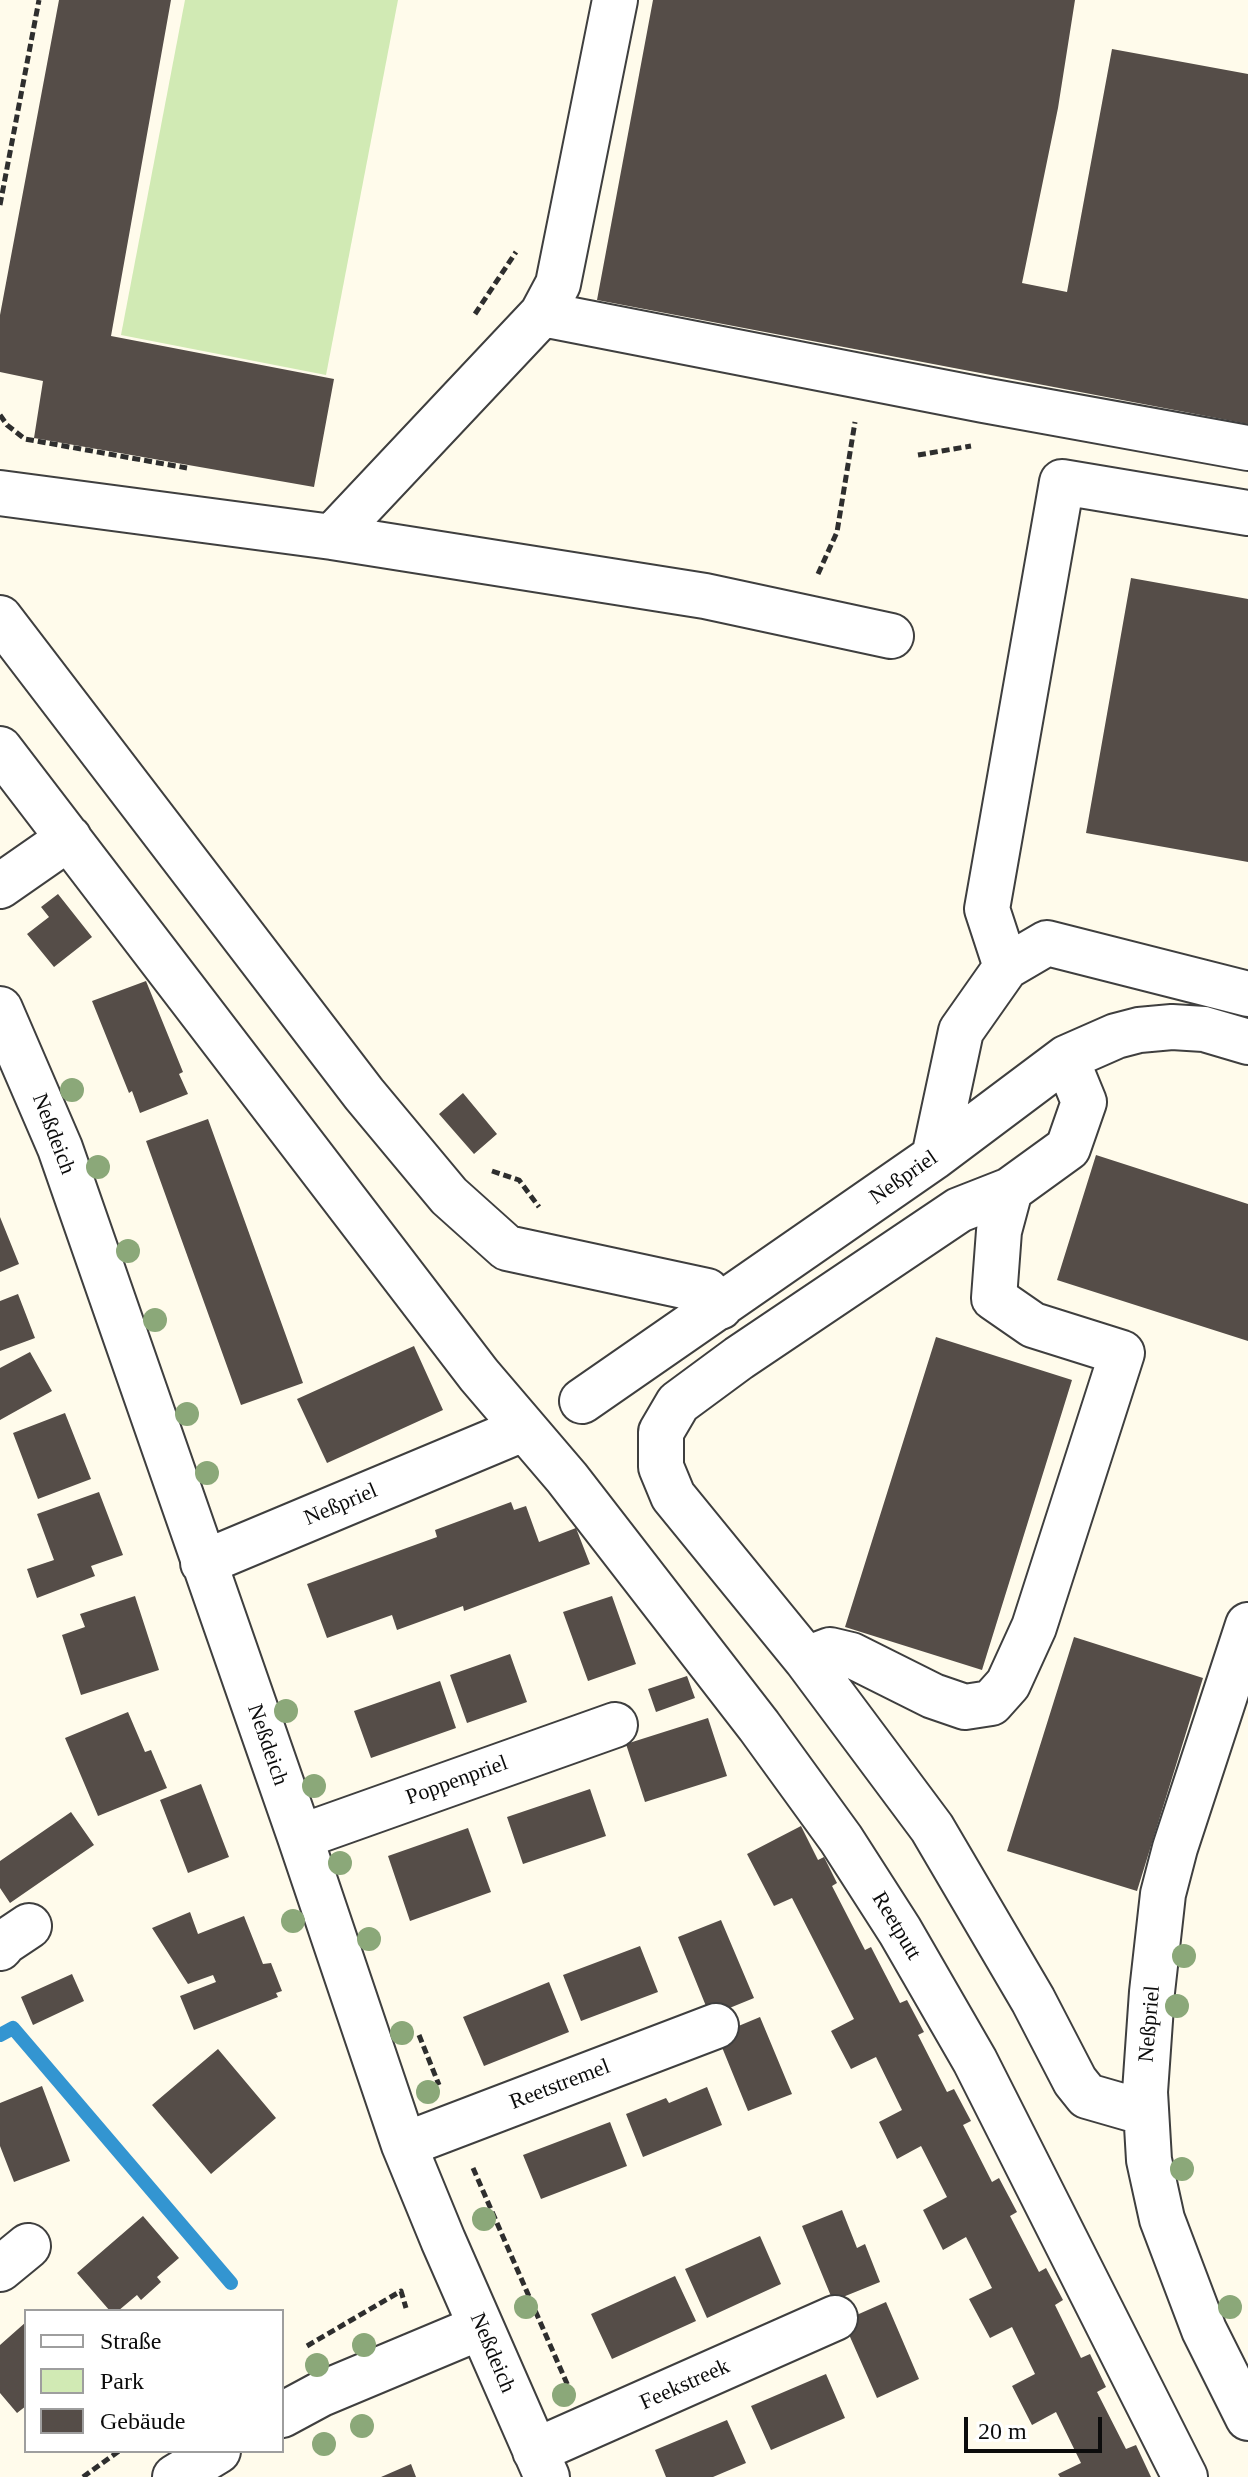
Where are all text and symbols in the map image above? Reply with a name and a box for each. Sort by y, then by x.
street label: Neßdeich [26,1090,80,1178]
street label: Neßpriel [865,1145,943,1211]
street label: Neßpriel [300,1478,382,1532]
street label: Neßdeich [241,1701,293,1789]
street label: Poppenpriel [403,1750,511,1812]
street label: Reetputt [865,1887,927,1965]
street label: Neßpriel [1133,1985,1167,2063]
street label: Reetstremel [506,2054,614,2116]
legend [24,2309,284,2453]
street label: Neßdeich [463,2309,521,2397]
text: Straße [100,2328,161,2354]
street label: Feekstreek [636,2354,734,2416]
text: Park [100,2368,144,2394]
scale bar [968,2401,1106,2451]
text: Gebäude [100,2408,185,2434]
text: 20 m [978,2418,1027,2444]

